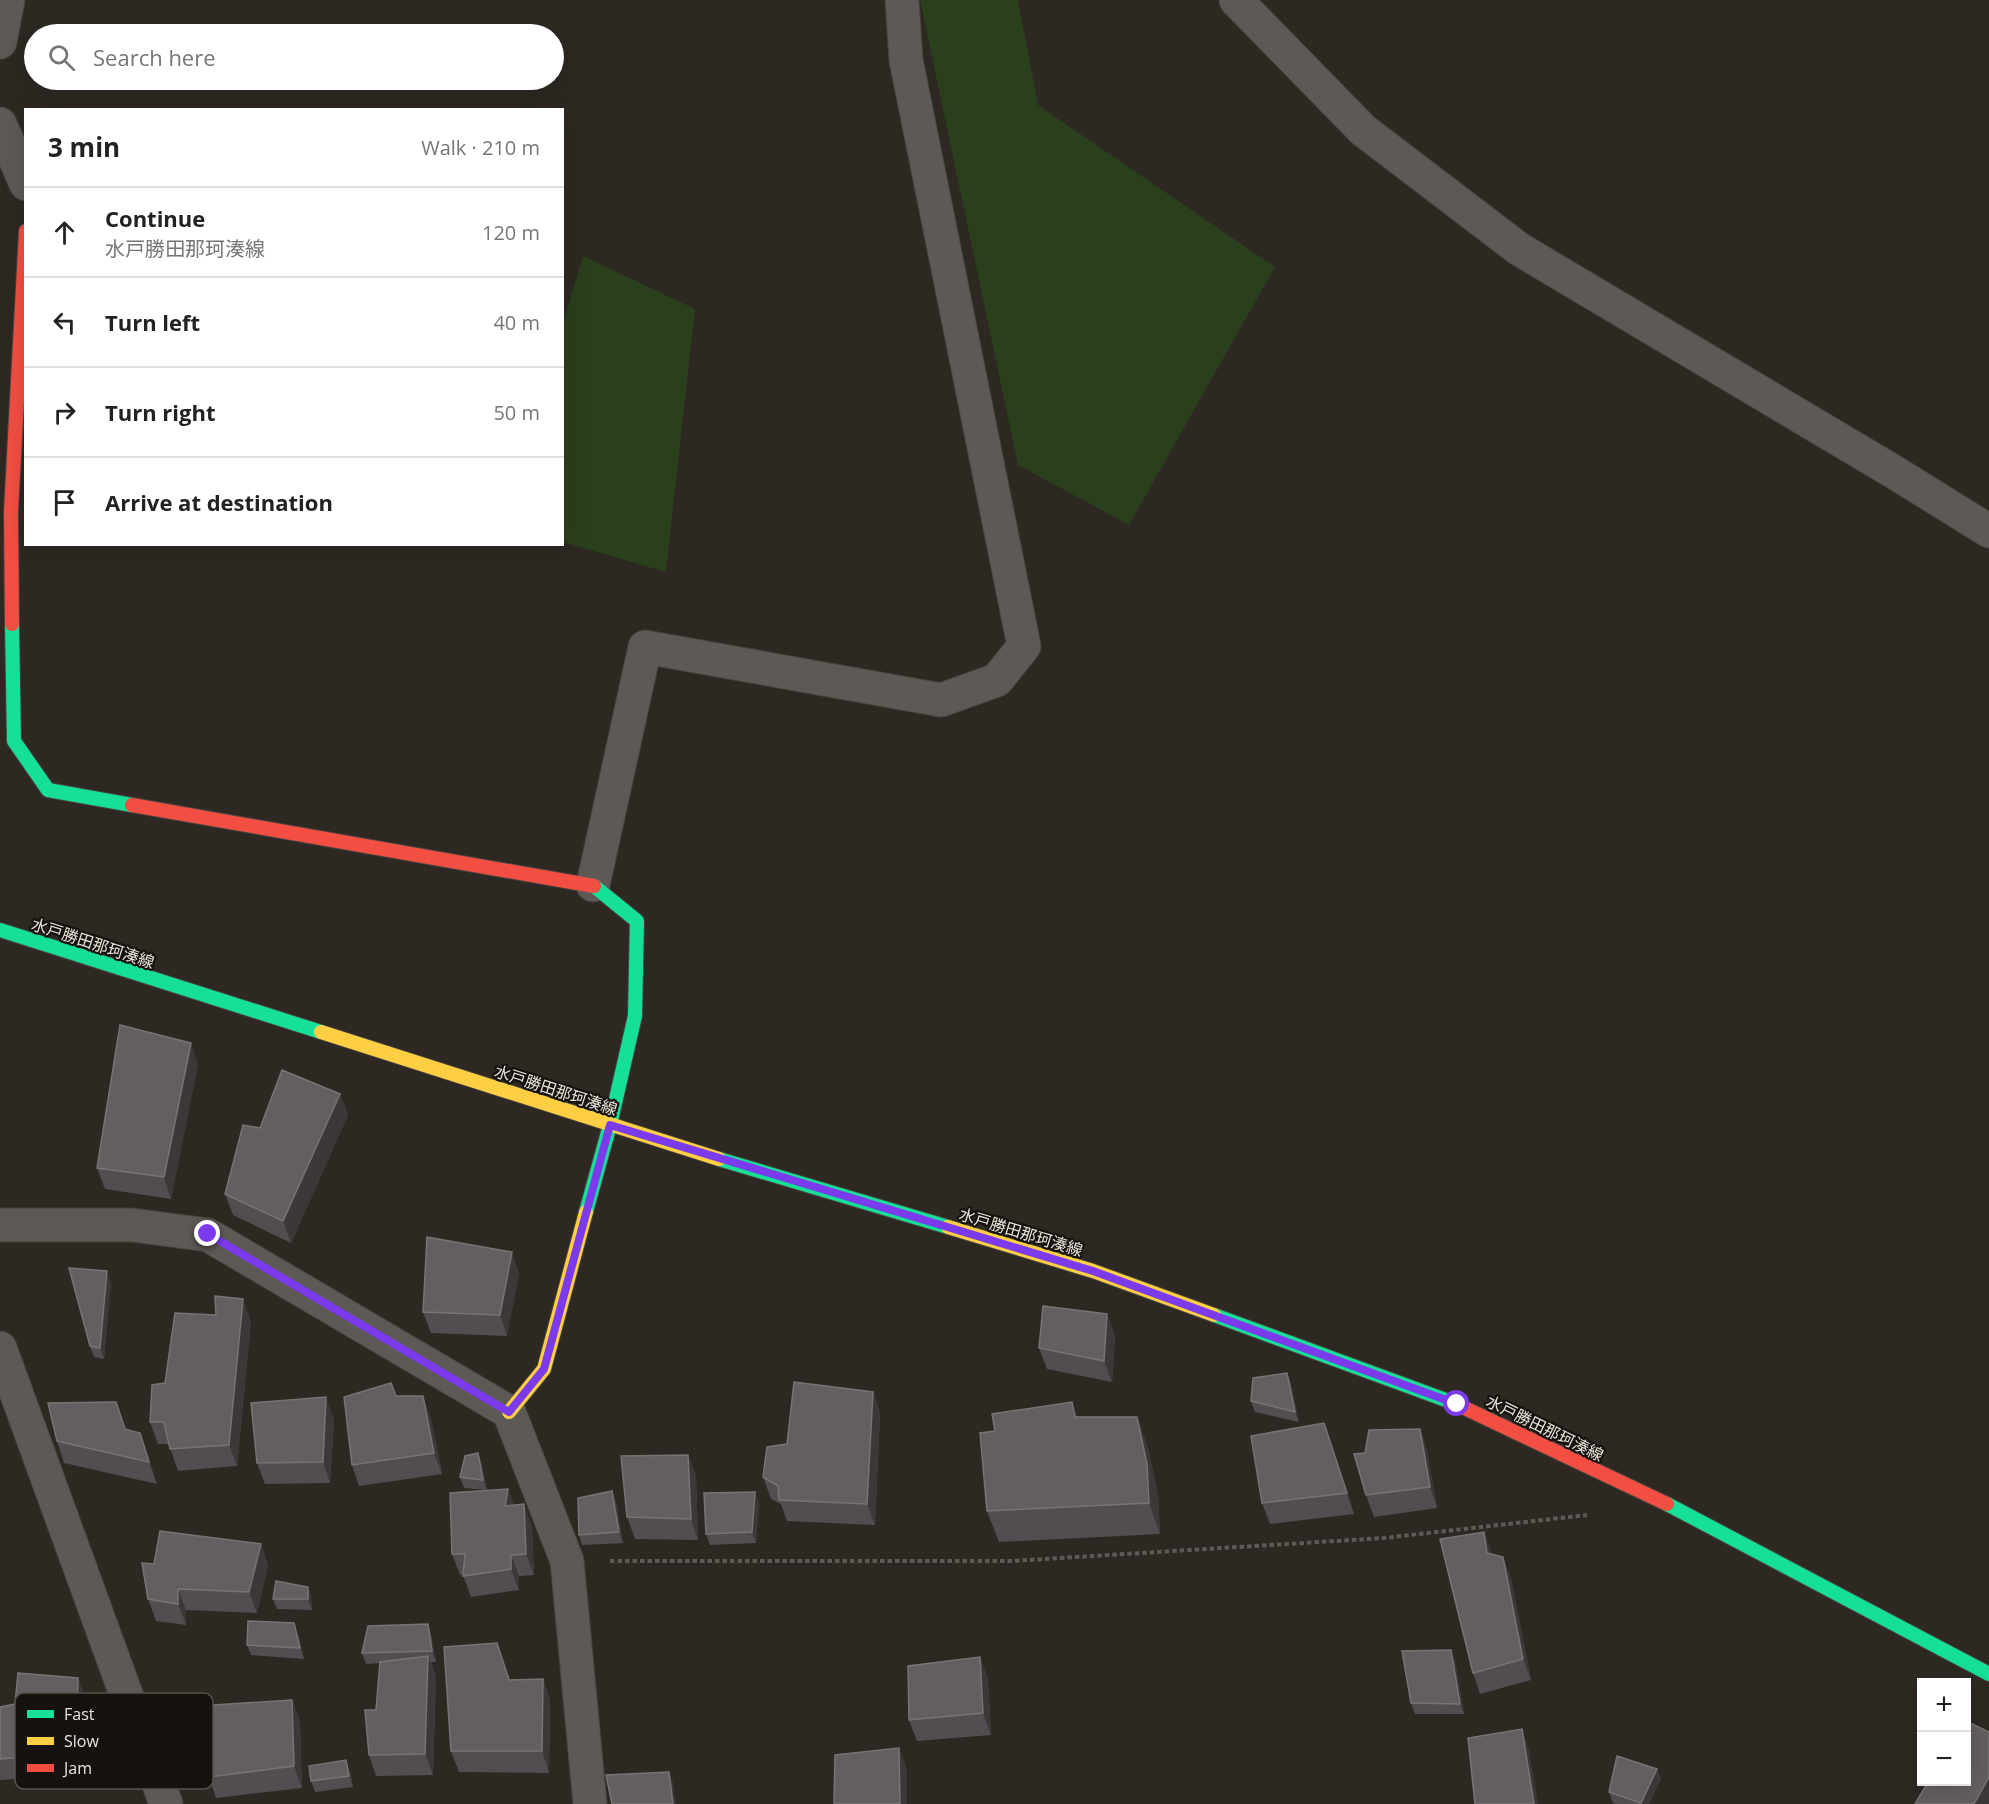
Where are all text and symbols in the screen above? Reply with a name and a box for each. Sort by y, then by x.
search box [24,24,564,90]
icon: search [45,41,78,74]
text: Search here [93,42,216,72]
text: 3 min [48,129,120,165]
text: Walk · 210 m [421,134,540,161]
text: Continue [105,203,205,233]
icon: ahead [48,216,81,249]
text: 120 m [482,219,540,246]
text: 水戸勝田那珂湊線 [105,235,265,262]
icon: left [48,306,81,339]
text: Turn left [105,307,200,337]
text: 40 m [493,309,540,336]
icon: right [48,396,81,429]
text: Turn right [105,397,216,427]
text: 50 m [493,399,540,426]
icon: arrive [48,486,81,519]
text: Arrive at destination [105,487,333,517]
street label: 水戸勝田那珂湊線 [29,913,157,973]
street label: 水戸勝田那珂湊線 [492,1060,620,1120]
street label: 水戸勝田那珂湊線 [957,1203,1085,1261]
route end [194,1220,220,1246]
route start [1443,1390,1469,1416]
street label: 水戸勝田那珂湊線 [1483,1390,1607,1466]
map controls [1917,1678,1971,1786]
button: + [1917,1678,1971,1732]
legend [15,1693,213,1789]
text: Fast [64,1703,95,1725]
text: Slow [64,1730,99,1752]
button: − [1917,1732,1971,1786]
text: Jam [62,1757,92,1779]

